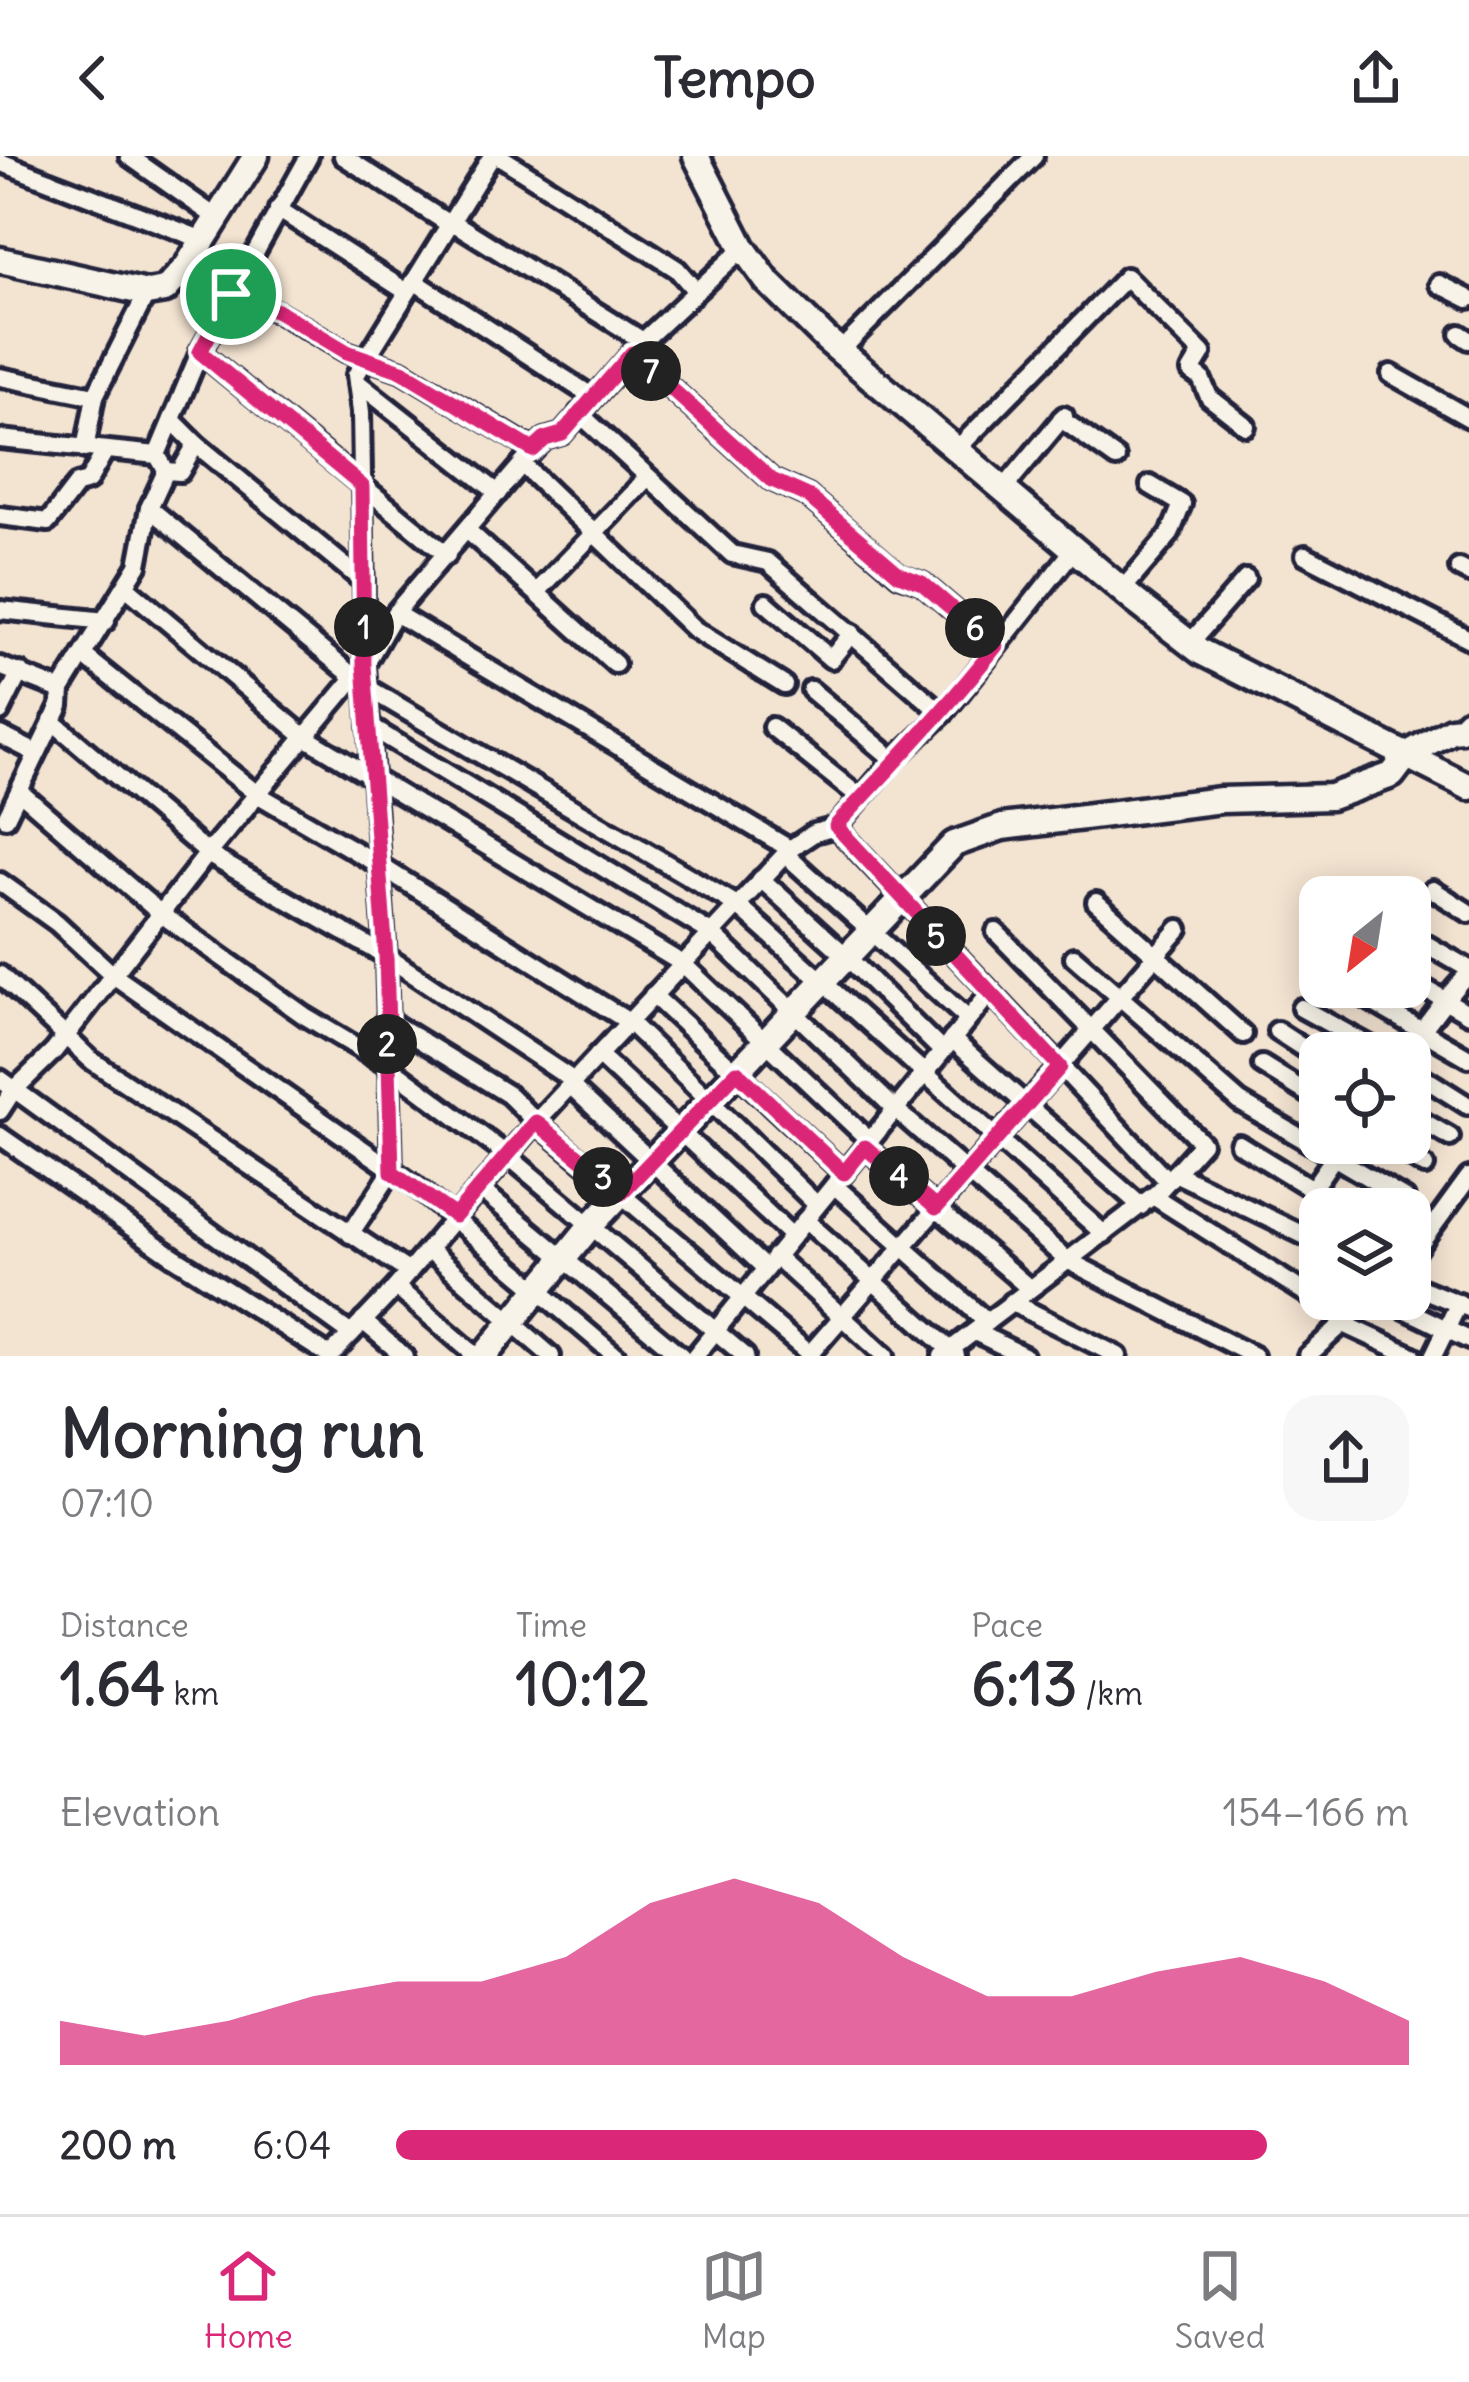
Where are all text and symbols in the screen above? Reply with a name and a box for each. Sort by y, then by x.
text: Tempo [653,44,816,112]
icon: back [60,45,126,111]
icon: share [1343,45,1409,111]
pin [180,243,282,345]
icon: arrive [198,261,264,327]
pin: 7 [621,341,681,401]
text: 7 [643,350,659,392]
pin: 1 [334,597,394,657]
pin: 6 [945,598,1005,658]
text: 1 [357,606,371,648]
text: 6 [965,607,985,649]
north arrow [1299,876,1431,1008]
map controls [1299,876,1431,1320]
pin: 5 [906,906,966,966]
text: 5 [927,915,945,957]
pin: 2 [357,1014,417,1074]
text: 2 [378,1023,396,1065]
button: locate [1299,1032,1431,1164]
pin: 4 [869,1146,929,1206]
pin: 3 [573,1147,633,1207]
text: 4 [889,1155,909,1197]
text: 3 [594,1156,612,1198]
button: layers [1299,1188,1431,1320]
text: Morning run [60,1392,424,1475]
button: share [1283,1395,1409,1521]
text: 07:10 [60,1479,154,1528]
text: Distance [60,1604,189,1646]
text: Time [516,1604,587,1646]
text: Pace [971,1604,1043,1646]
text: 1.64 [60,1646,166,1721]
text: 10:12 [516,1646,649,1721]
text: 6:13 [971,1646,1077,1721]
text: km [166,1672,219,1714]
text: /km [1077,1672,1143,1714]
text: Elevation [60,1788,220,1837]
text: 154–166 m [1222,1788,1409,1837]
text: 200 m [60,2121,176,2170]
text: 6:04 [252,2121,332,2170]
tab: Home [204,2243,293,2357]
tab: Map [701,2243,767,2357]
tab: Saved [1175,2243,1265,2357]

